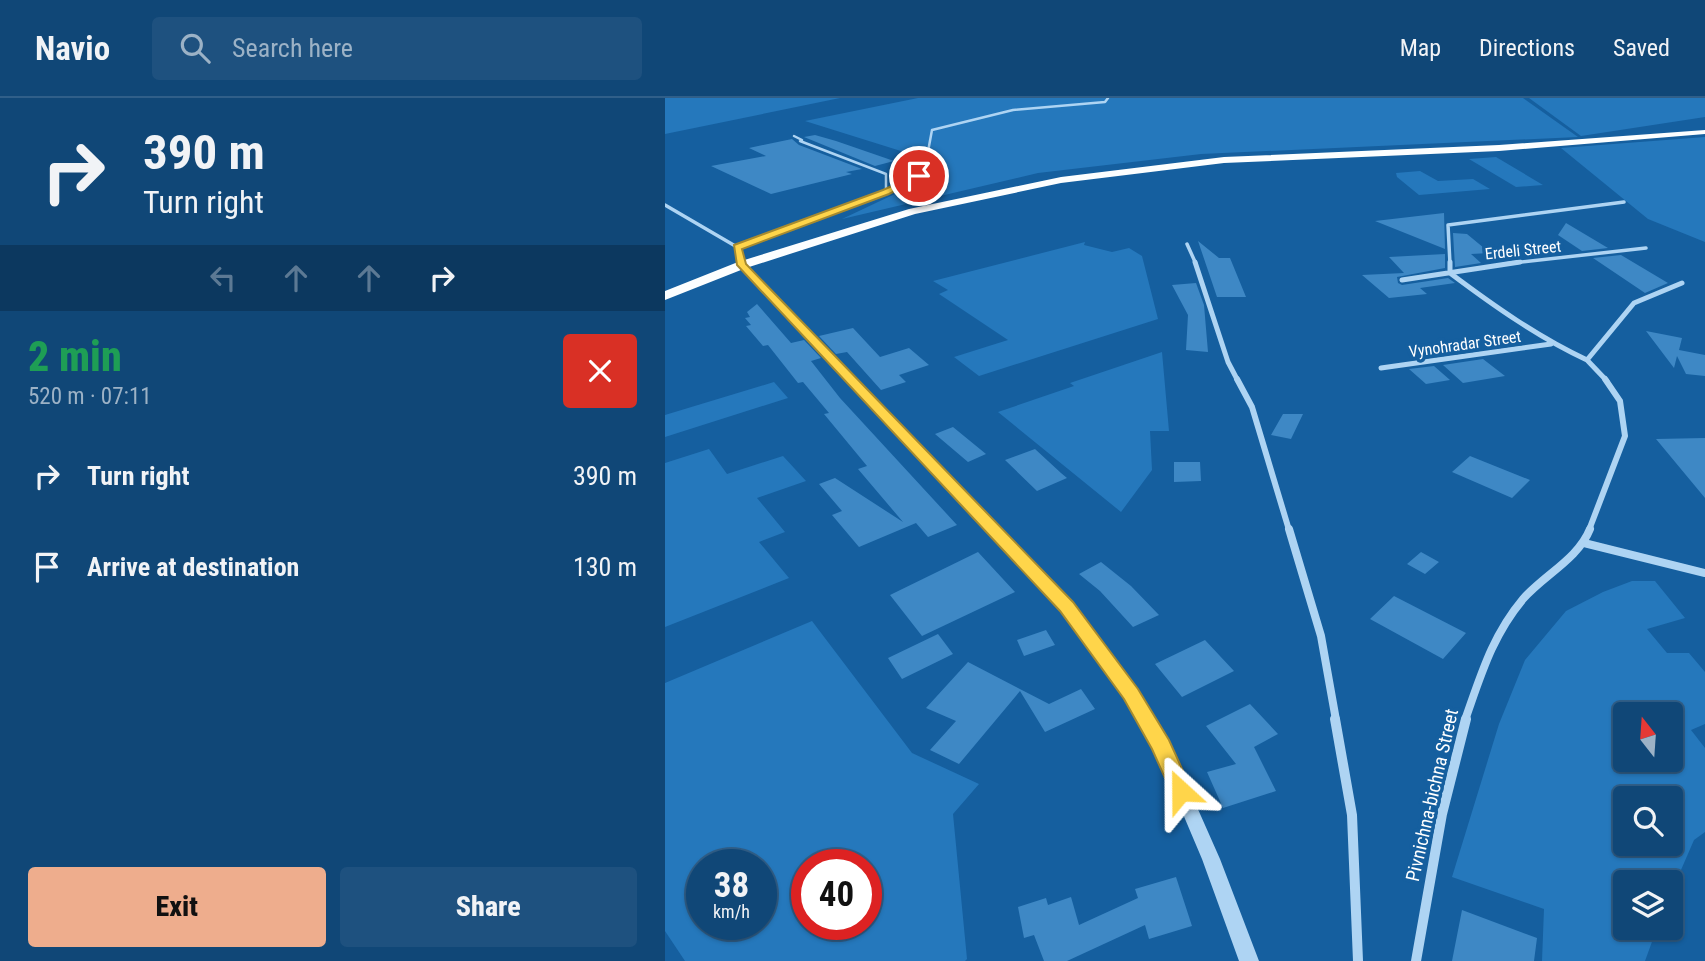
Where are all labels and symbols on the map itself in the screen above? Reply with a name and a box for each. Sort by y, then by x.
pin [889,146,949,206]
street label: Erdeli Street [1484,237,1562,263]
street label: Vynohradar Street [1408,327,1522,361]
north arrow [1613,702,1683,772]
street label: Pivnichna-bichna Street [1401,706,1463,884]
position arrow [1144,754,1218,828]
speed limit sign: 40 [791,849,882,940]

